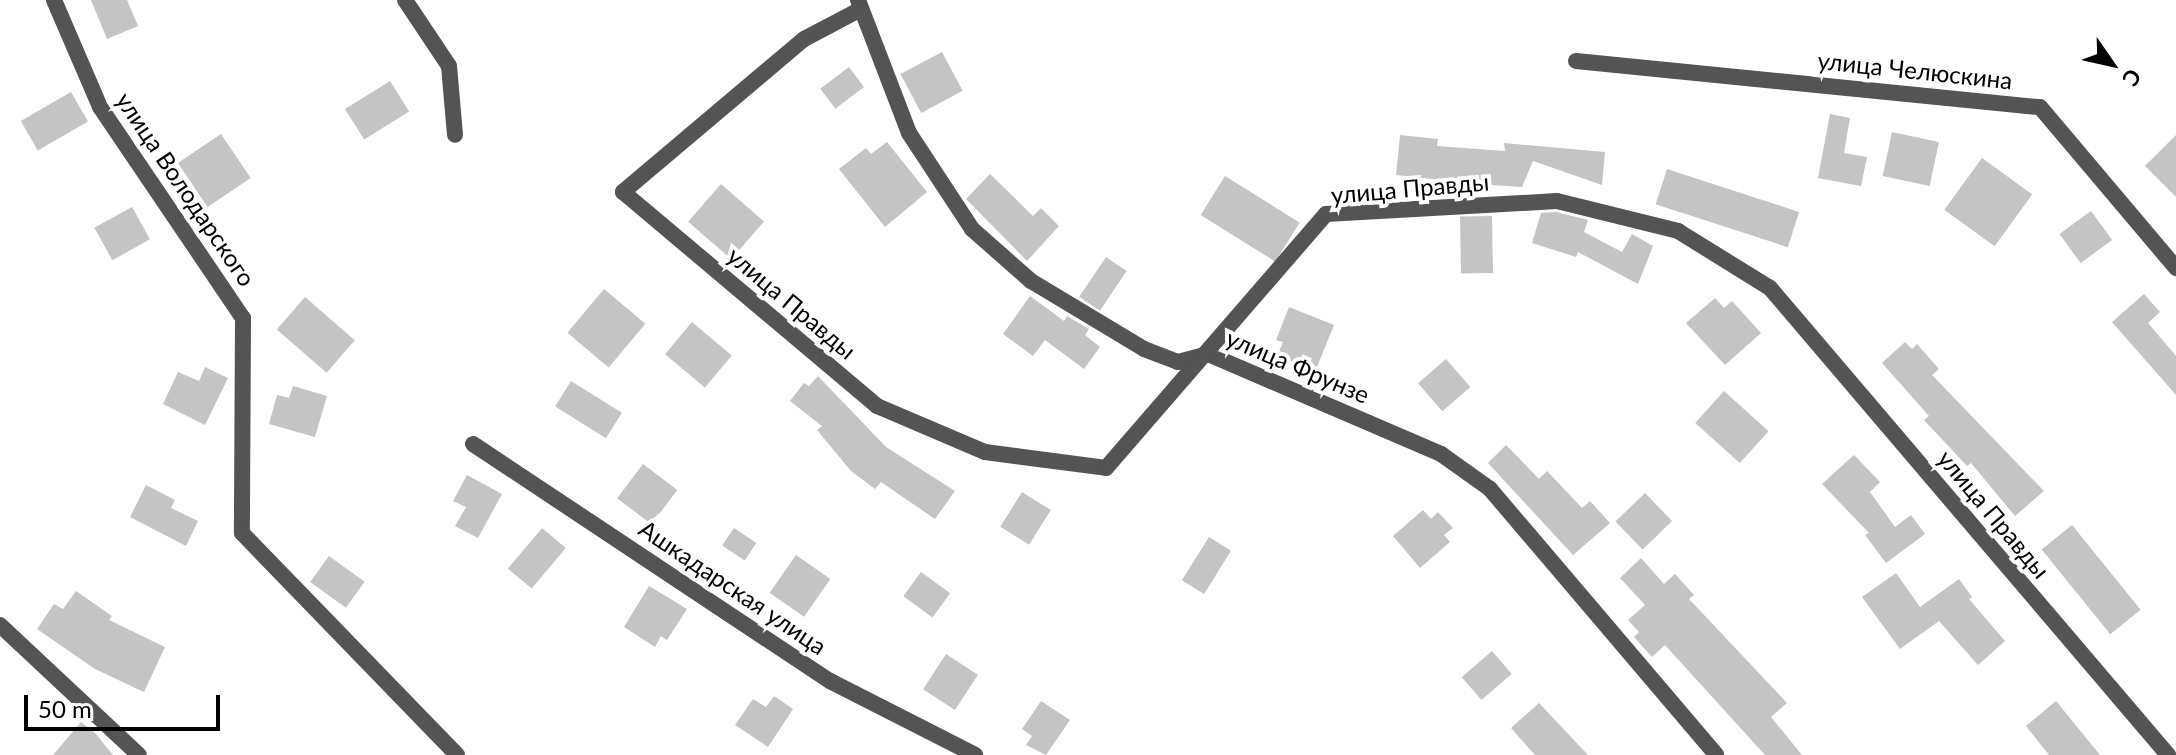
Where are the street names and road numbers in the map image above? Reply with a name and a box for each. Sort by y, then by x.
street label: улица Челюскина [1816,45,2014,95]
street label: улица Володарского [110,87,262,291]
street label: улица Правды [1330,167,1490,209]
street label: улица Правды [722,241,862,365]
street label: улица Фрунзе [1222,323,1374,409]
street label: улица Правды [1932,444,2056,584]
street label: Ашкадарская улица [634,514,832,660]

